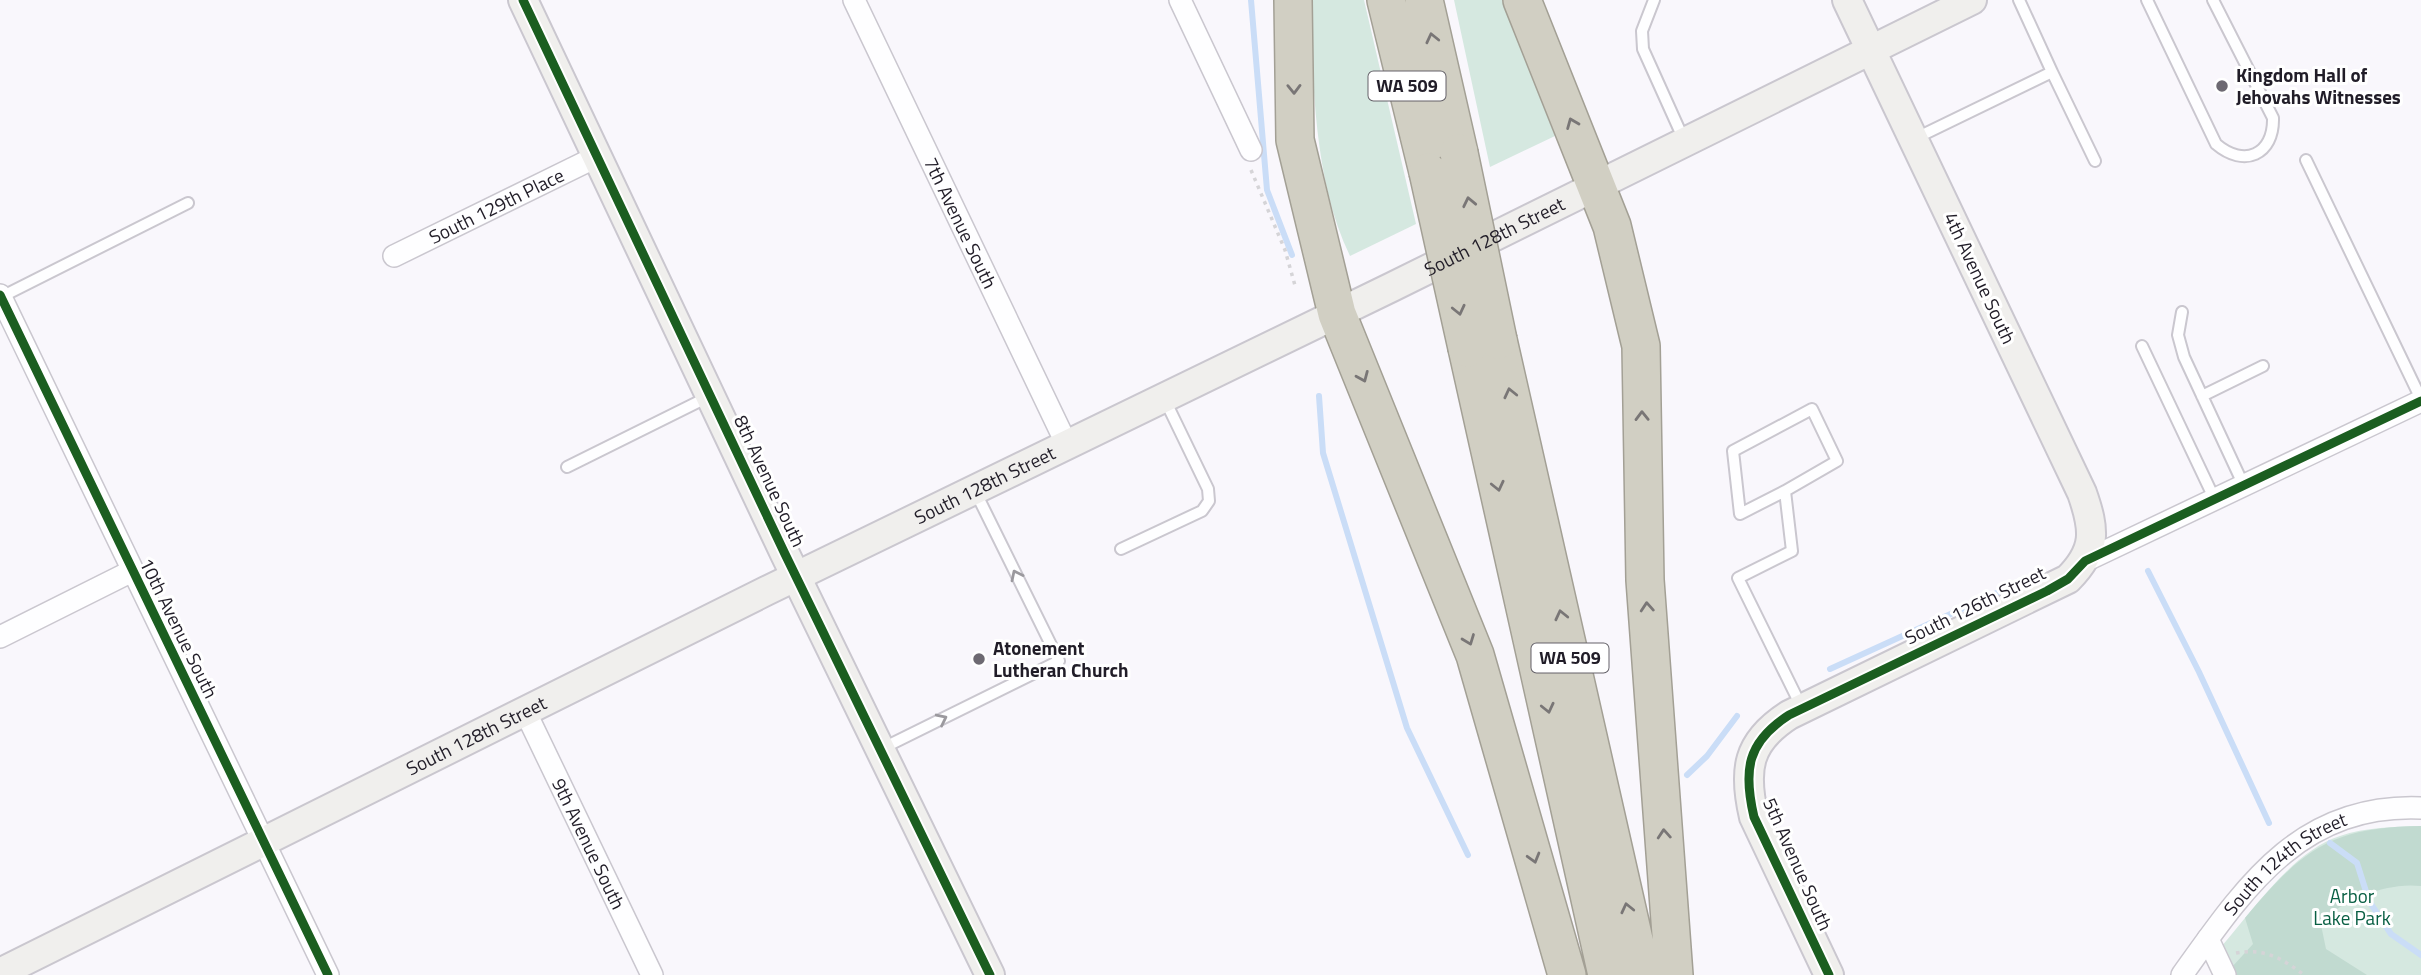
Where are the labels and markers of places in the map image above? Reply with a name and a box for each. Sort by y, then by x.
place label: Kingdom Hall of Jehovahs Witnesses [2236,60,2401,111]
marker: Kingdom Hall of Jehovahs Witnesses [2214,78,2230,94]
place label: Atonement Lutheran Church [993,633,1128,684]
marker: Atonement Lutheran Church [971,651,987,667]

